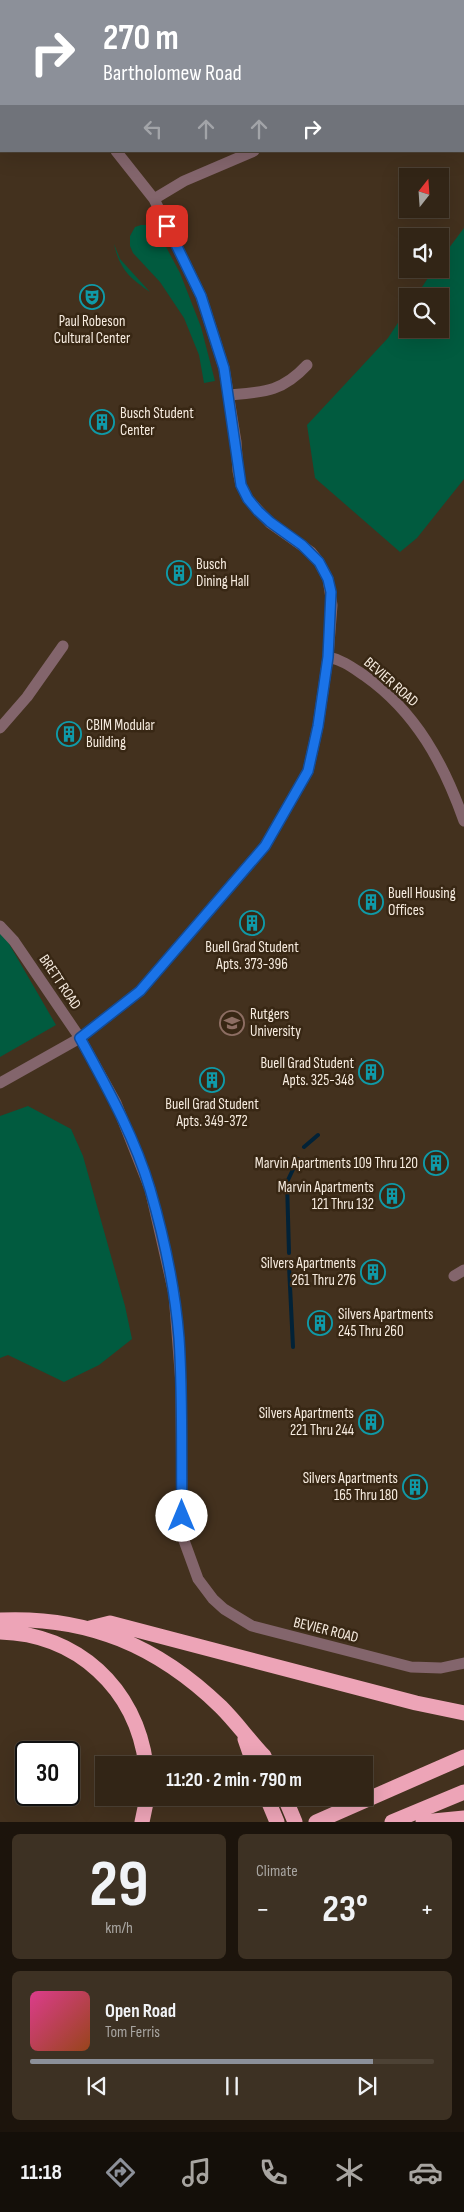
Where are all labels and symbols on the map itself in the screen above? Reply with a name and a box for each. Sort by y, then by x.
north arrow [399,168,449,218]
pin [146,205,188,247]
theatre icon: Paul Robeson Cultural Center [79,284,105,310]
place label: Paul Robeson Cultural Center [54,312,131,348]
place label: Busch Student Center [120,404,194,440]
building icon: Busch Student Center [89,409,115,435]
place label: Busch Dining Hall [196,555,249,591]
building icon: Busch Dining Hall [166,560,192,586]
street label: BEVIER ROAD [360,653,422,711]
place label: CBIM Modular Building [86,716,156,752]
building icon: CBIM Modular Building [56,721,82,747]
place label: Buell Housing Offices [388,884,456,920]
building icon: Buell Housing Offices [358,889,384,915]
building icon: Buell Grad Student Apts. 373-396 [239,910,265,936]
place label: Buell Grad Student Apts. 373-396 [205,938,299,974]
street label: BRETT ROAD [35,951,85,1013]
place label: Rutgers University [250,1005,301,1041]
school or university icon: Rutgers University [219,1010,245,1036]
place label: Buell Grad Student Apts. 325-348 [260,1054,354,1090]
building icon: Buell Grad Student Apts. 325-348 [358,1059,384,1085]
building icon: Buell Grad Student Apts. 349-372 [199,1067,225,1093]
place label: Buell Grad Student Apts. 349-372 [165,1095,259,1131]
building icon: Marvin Apartments 109 Thru 120 [423,1150,449,1176]
place label: Marvin Apartments 109 Thru 120 [255,1154,418,1173]
place label: Marvin Apartments 121 Thru 132 [278,1178,374,1214]
building icon: Marvin Apartments 121 Thru 132 [379,1183,405,1209]
place label: Silvers Apartments 261 Thru 276 [261,1254,356,1290]
building icon: Silvers Apartments 261 Thru 276 [360,1259,386,1285]
place label: Silvers Apartments 245 Thru 260 [338,1305,433,1341]
building icon: Silvers Apartments 245 Thru 260 [307,1310,333,1336]
place label: Silvers Apartments 221 Thru 244 [259,1404,354,1440]
building icon: Silvers Apartments 221 Thru 244 [358,1409,384,1435]
place label: Silvers Apartments 165 Thru 180 [303,1469,398,1505]
building icon: Silvers Apartments 165 Thru 180 [402,1474,428,1500]
position arrow [155,1489,207,1541]
street label: BEVIER ROAD [292,1613,360,1647]
speed limit sign: 30 [15,1741,80,1806]

